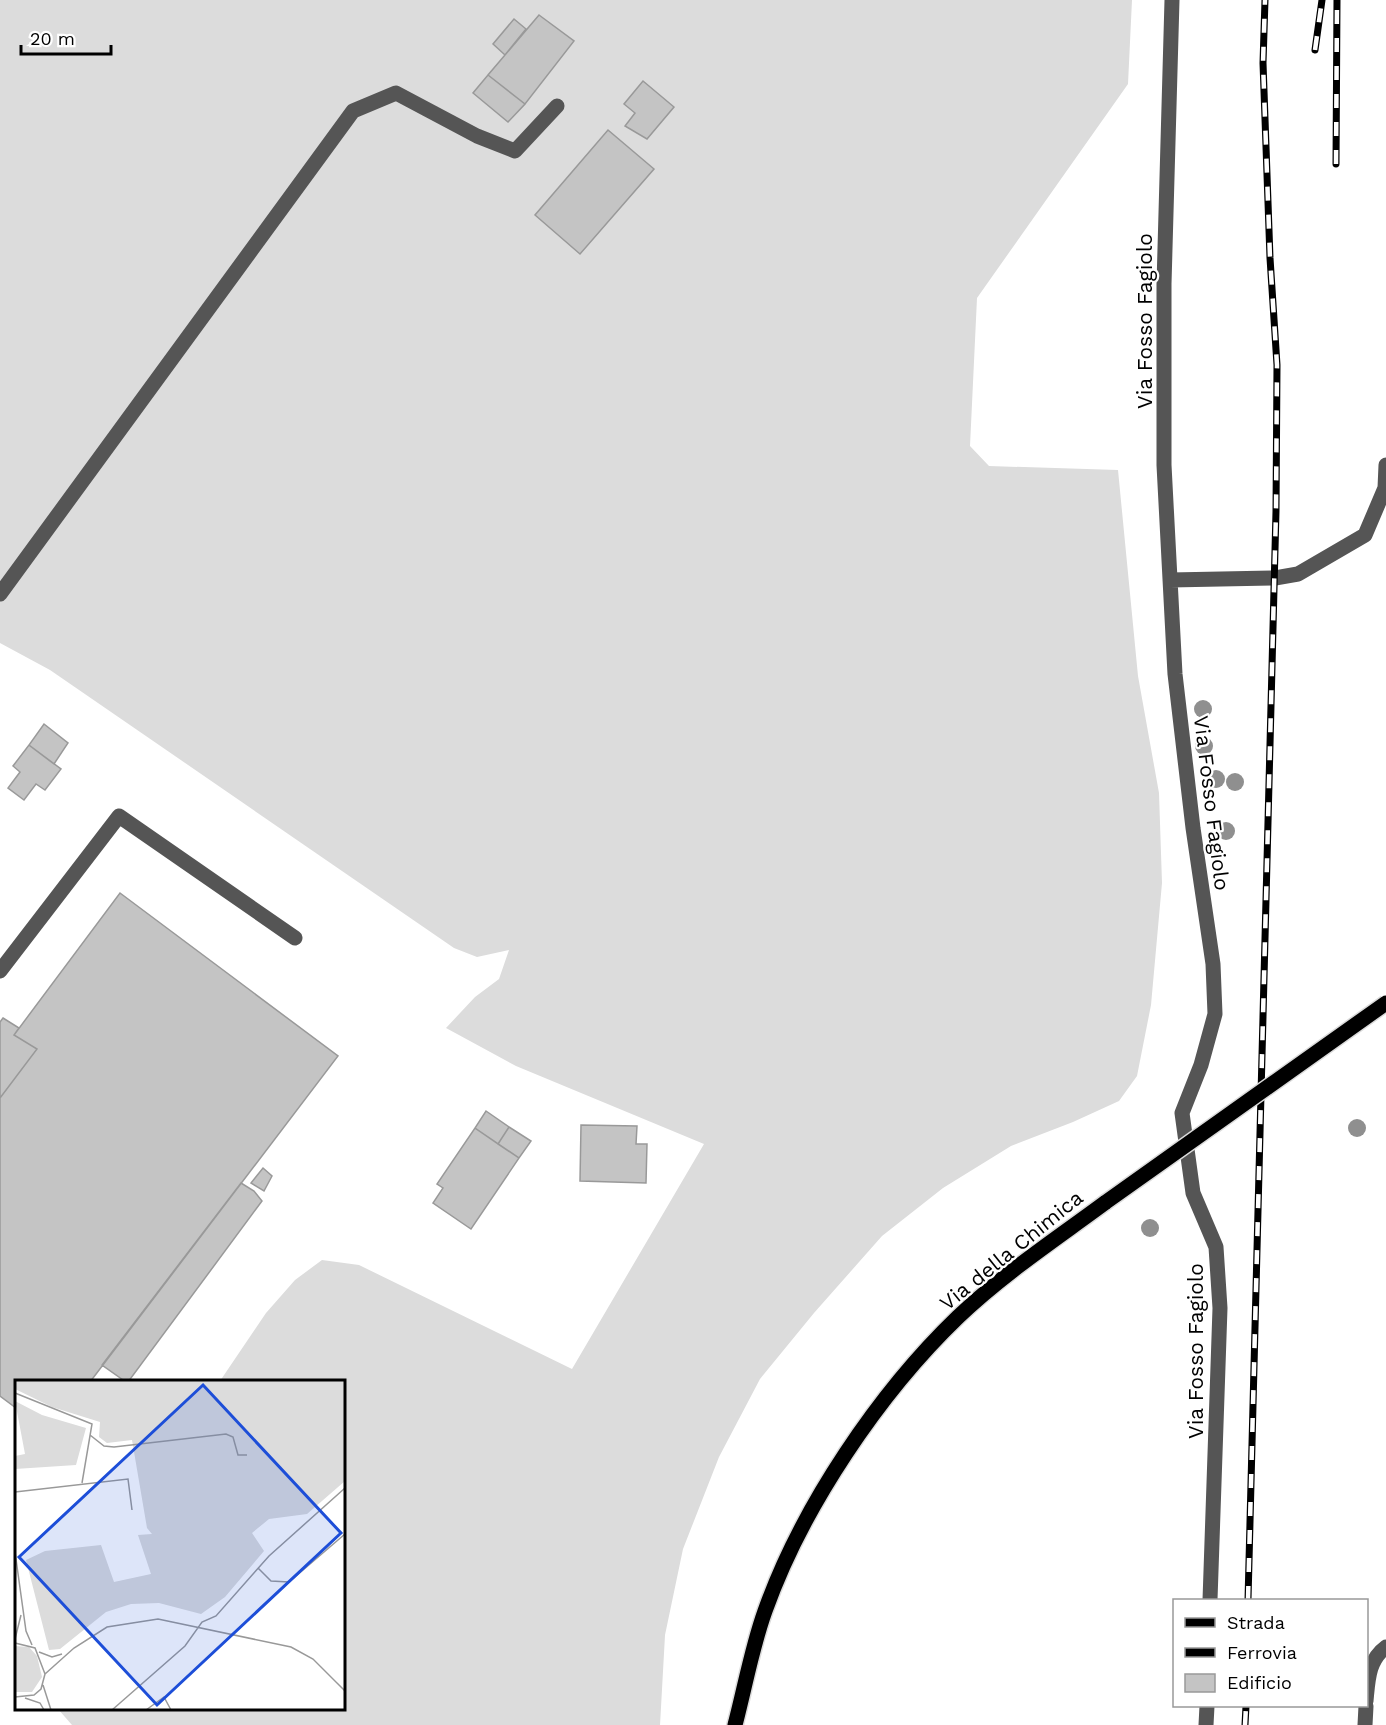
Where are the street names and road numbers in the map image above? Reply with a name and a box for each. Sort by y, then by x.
street label: Via Fosso Fagiolo [1132,233,1157,409]
street label: Via Fosso Fagiolo [1189,714,1235,892]
street label: Via della Chimica [934,1185,1088,1315]
street label: Via Fosso Fagiolo [1183,1263,1208,1439]

